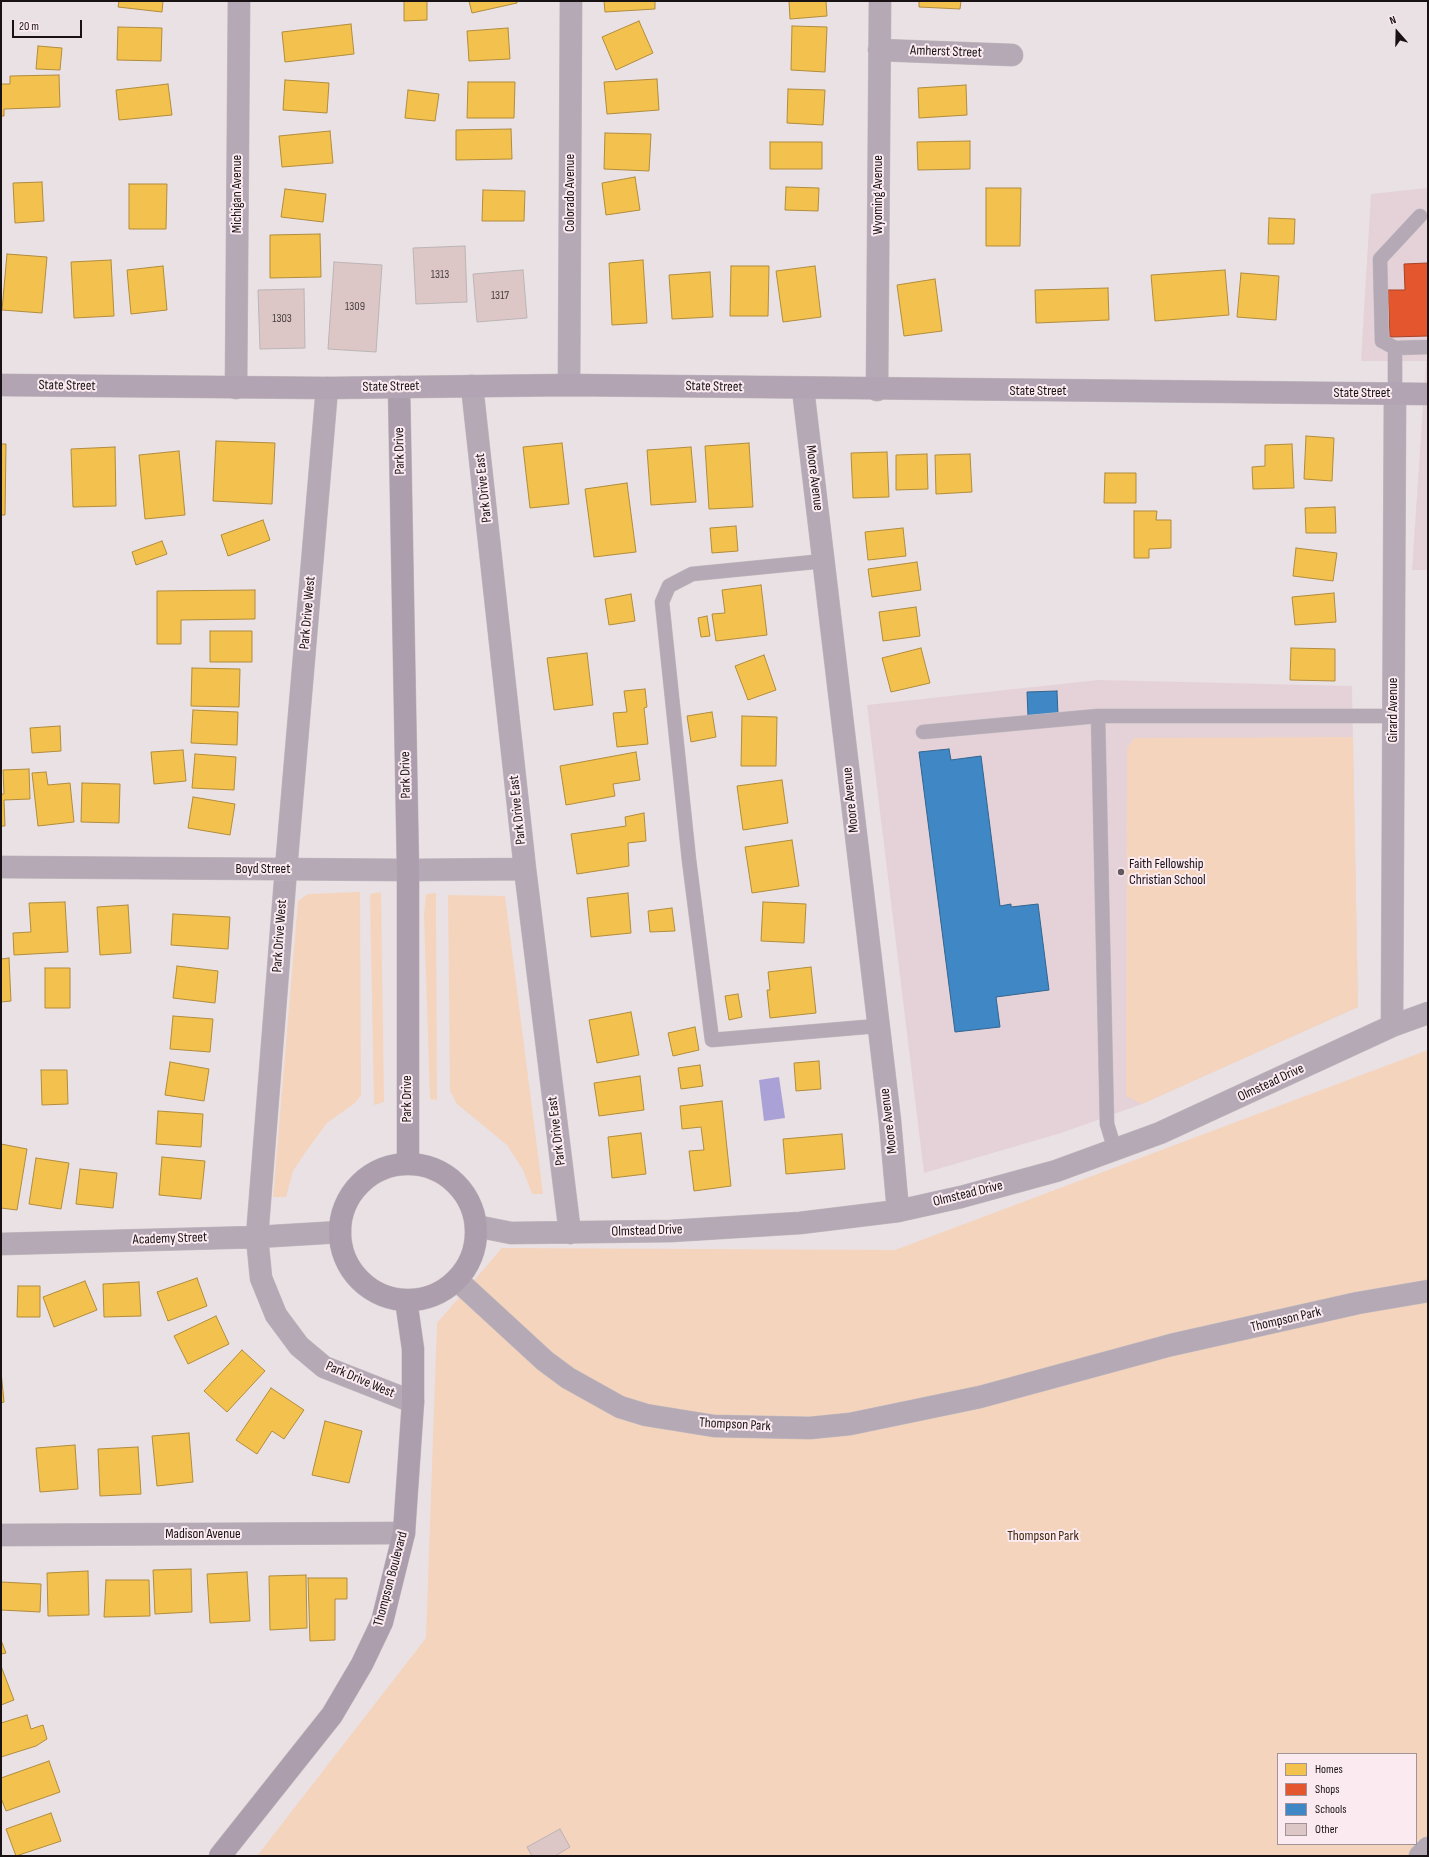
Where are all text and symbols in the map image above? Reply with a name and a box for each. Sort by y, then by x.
scale bar [14,12,84,38]
north arrow [1377,12,1417,52]
text: N [1388,13,1398,27]
text: 20 m [19,19,39,34]
street label: Amherst Street [910,42,982,62]
street label: Colorado Avenue [562,154,578,232]
street label: Michigan Avenue [229,155,245,233]
street label: Wyoming Avenue [870,155,886,235]
house number: 1313 [431,268,449,282]
house number: 1317 [491,289,509,303]
house number: 1309 [345,300,365,314]
house number: 1303 [272,312,292,326]
street label: State Street [38,377,96,395]
street label: State Street [362,378,420,396]
street label: State Street [685,378,743,396]
street label: State Street [1009,383,1067,399]
street label: State Street [1333,385,1391,401]
street label: Park Drive [391,427,409,475]
street label: Moore Avenue [802,444,826,512]
street label: Park Drive East [472,453,496,523]
street label: Park Drive West [296,576,320,650]
street label: Girard Avenue [1385,678,1401,742]
street label: Park Drive [397,751,415,799]
street label: Moore Avenue [839,766,863,834]
street label: Park Drive East [506,775,530,845]
place label: Faith Fellowship Christian School [1129,856,1206,888]
street label: Boyd Street [236,861,290,877]
marker: Faith Fellowship Christian School [1116,867,1126,877]
street label: Park Drive West [269,899,291,973]
street label: Olmstead Drive [1235,1060,1307,1106]
street label: Park Drive [399,1075,415,1123]
street label: Moore Avenue [877,1087,901,1155]
street label: Park Drive East [544,1095,570,1167]
street label: Olmstead Drive [931,1177,1005,1211]
street label: Olmstead Drive [611,1221,683,1241]
street label: Academy Street [132,1229,208,1249]
street label: Thompson Park [1249,1304,1323,1336]
street label: Park Drive West [323,1358,397,1402]
street label: Thompson Park [699,1415,771,1435]
street label: Madison Avenue [165,1526,241,1542]
park label: Thompson Park [1007,1528,1079,1544]
street label: Thompson Boulevard [370,1530,412,1628]
legend [1277,1753,1417,1845]
text: Homes [1315,1762,1343,1777]
text: Shops [1315,1782,1340,1797]
text: Schools [1315,1802,1347,1817]
text: Other [1315,1822,1338,1837]

